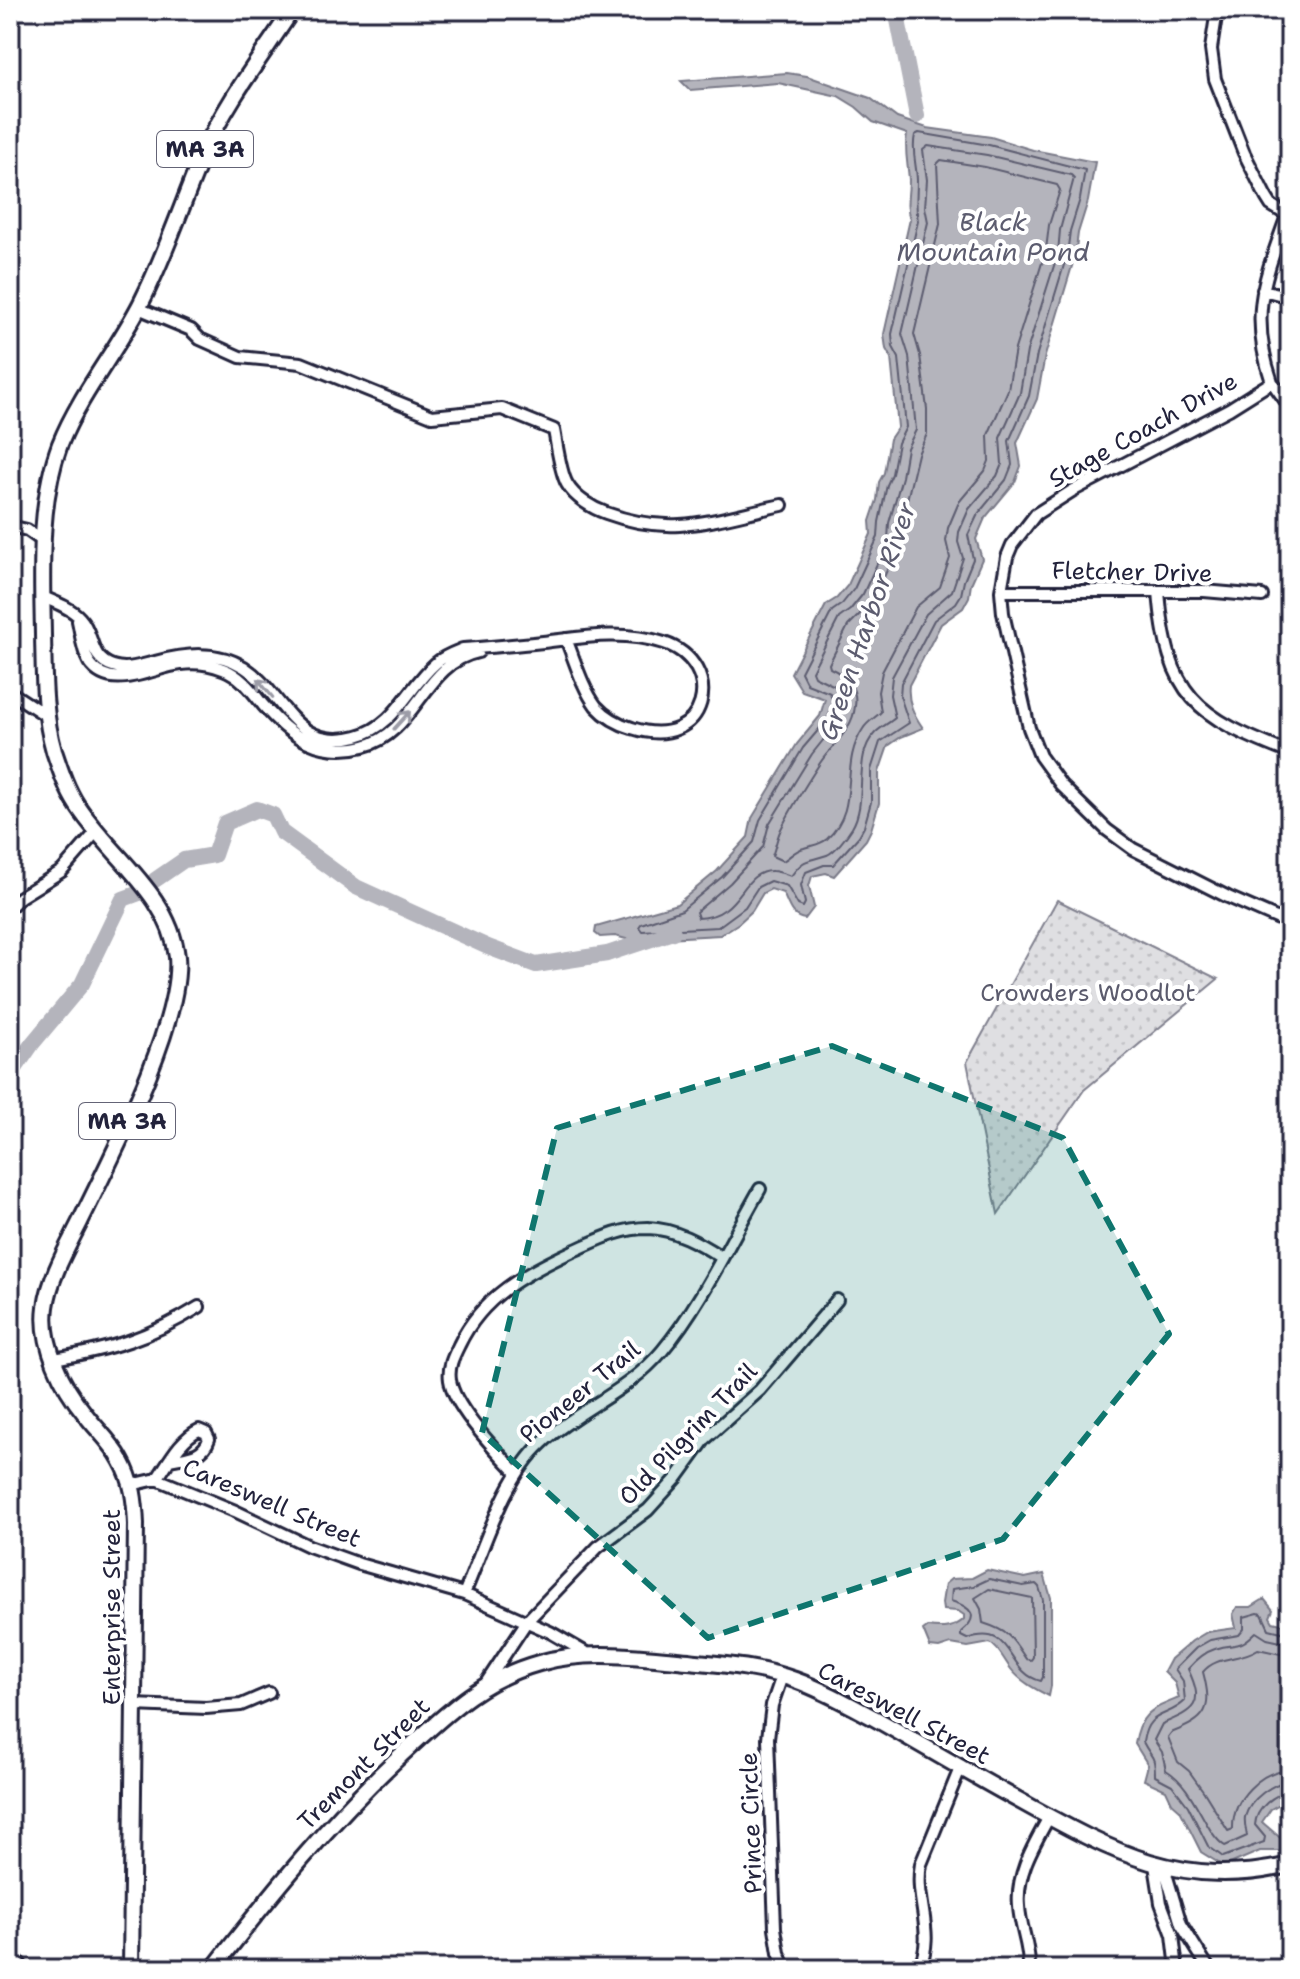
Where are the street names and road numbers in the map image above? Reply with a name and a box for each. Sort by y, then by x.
road number: MA 3A [157,131,253,167]
street label: Stage Coach Drive [1043,365,1243,495]
street label: Fletcher Drive [1051,555,1213,589]
road number: MA 3A [79,1103,175,1139]
street label: Pioneer Trail [513,1333,648,1451]
street label: Old Pilgrim Trail [612,1355,765,1512]
street label: Careswell Street [178,1451,366,1555]
street label: Enterprise Street [96,1509,128,1705]
street label: Careswell Street [812,1654,996,1772]
street label: Tremont Street [291,1691,437,1837]
street label: Prince Circle [733,1752,769,1894]

